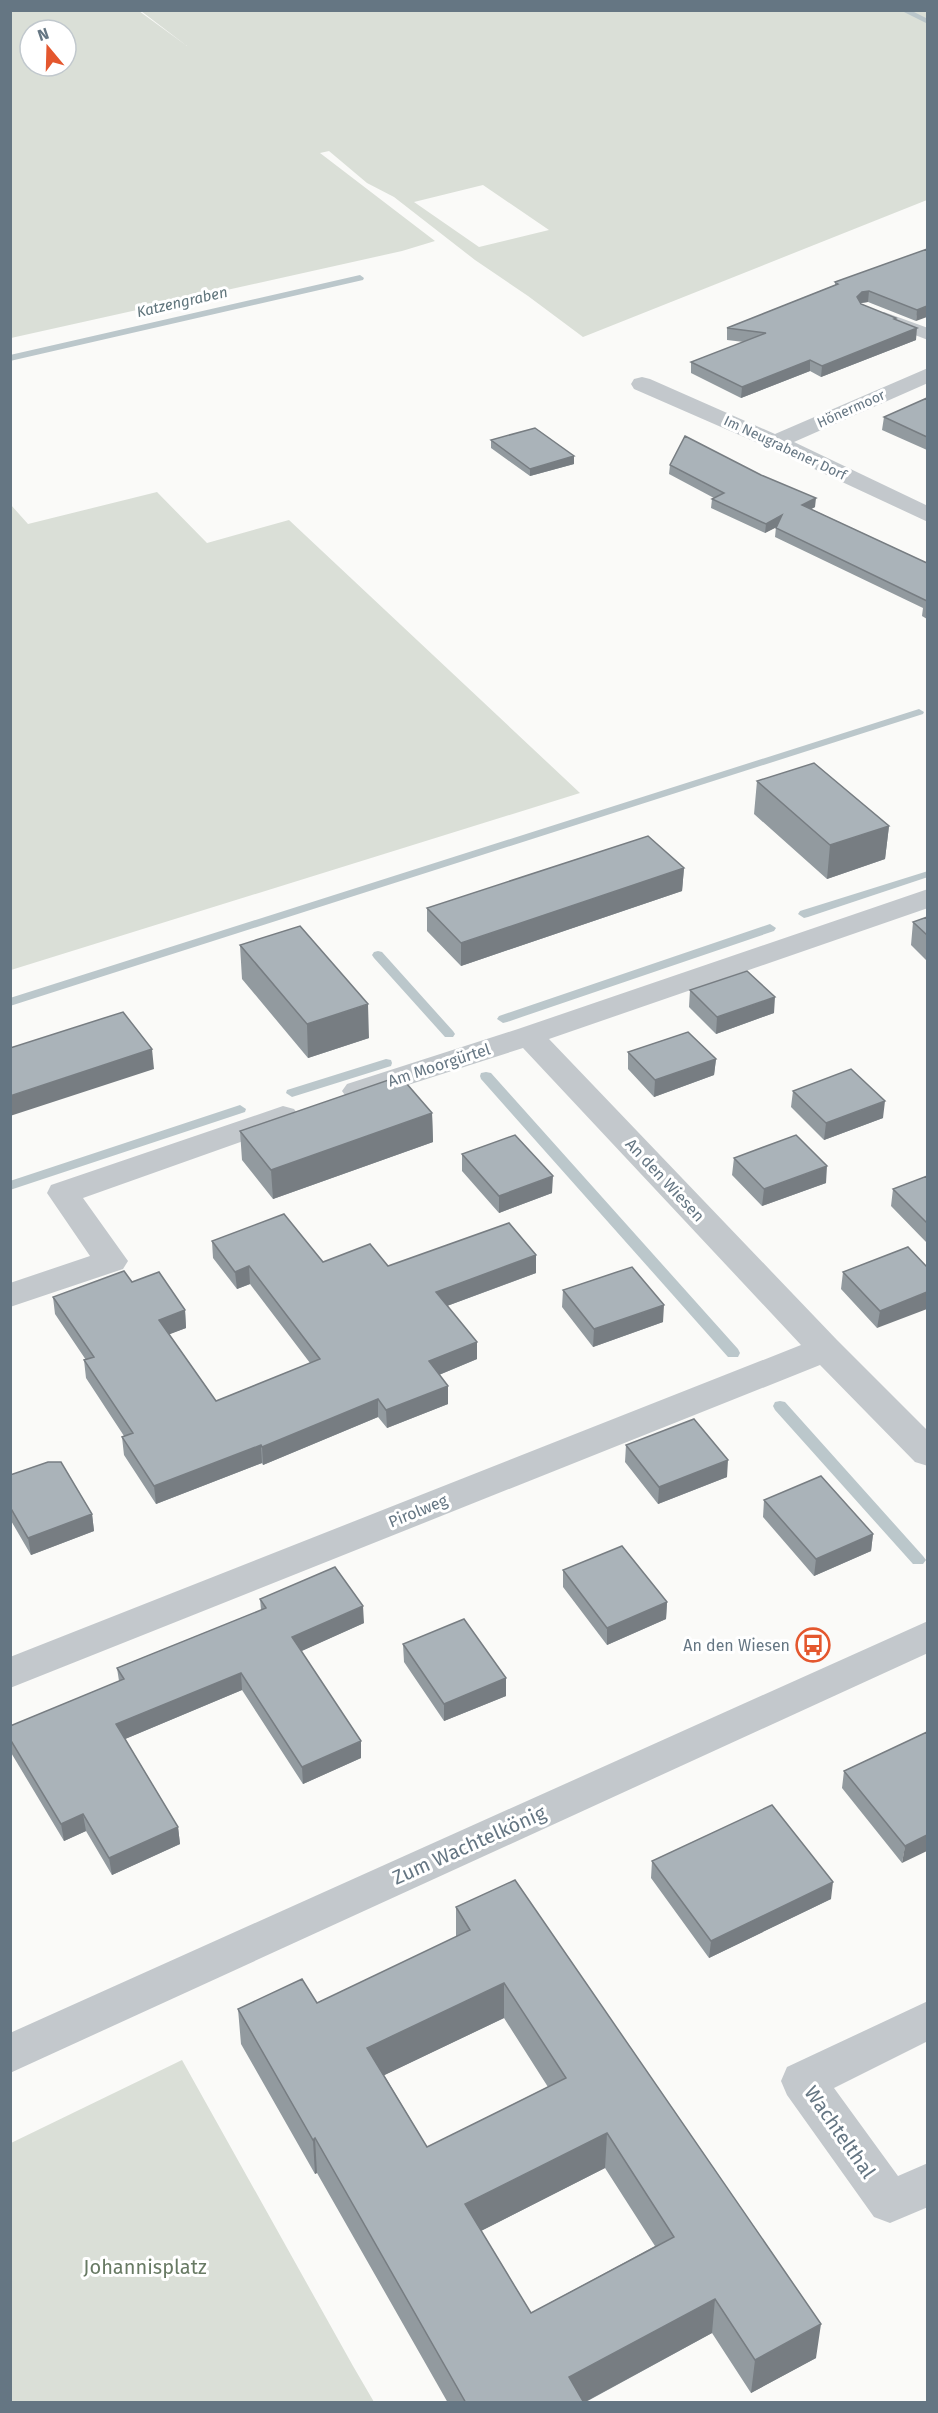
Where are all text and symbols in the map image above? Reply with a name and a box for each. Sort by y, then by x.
north arrow [18,18,78,78]
text: N [35,24,51,45]
water label: Katzengraben [135,283,229,321]
street label: Hönermoor [814,386,888,432]
street label: Im Neugrabener Dorf [721,412,850,484]
street label: Am Moorgürtel [385,1039,493,1091]
street label: An den Wiesen [622,1134,708,1226]
street label: Pirolweg [386,1490,451,1531]
bus stop icon: An den Wiesen [795,1627,831,1663]
place label: An den Wiesen [683,1636,790,1655]
street label: Zum Wachtelkönig [389,1800,550,1890]
street label: Wachtelthal [799,2081,881,2183]
park label: Johannisplatz [83,2255,207,2279]

